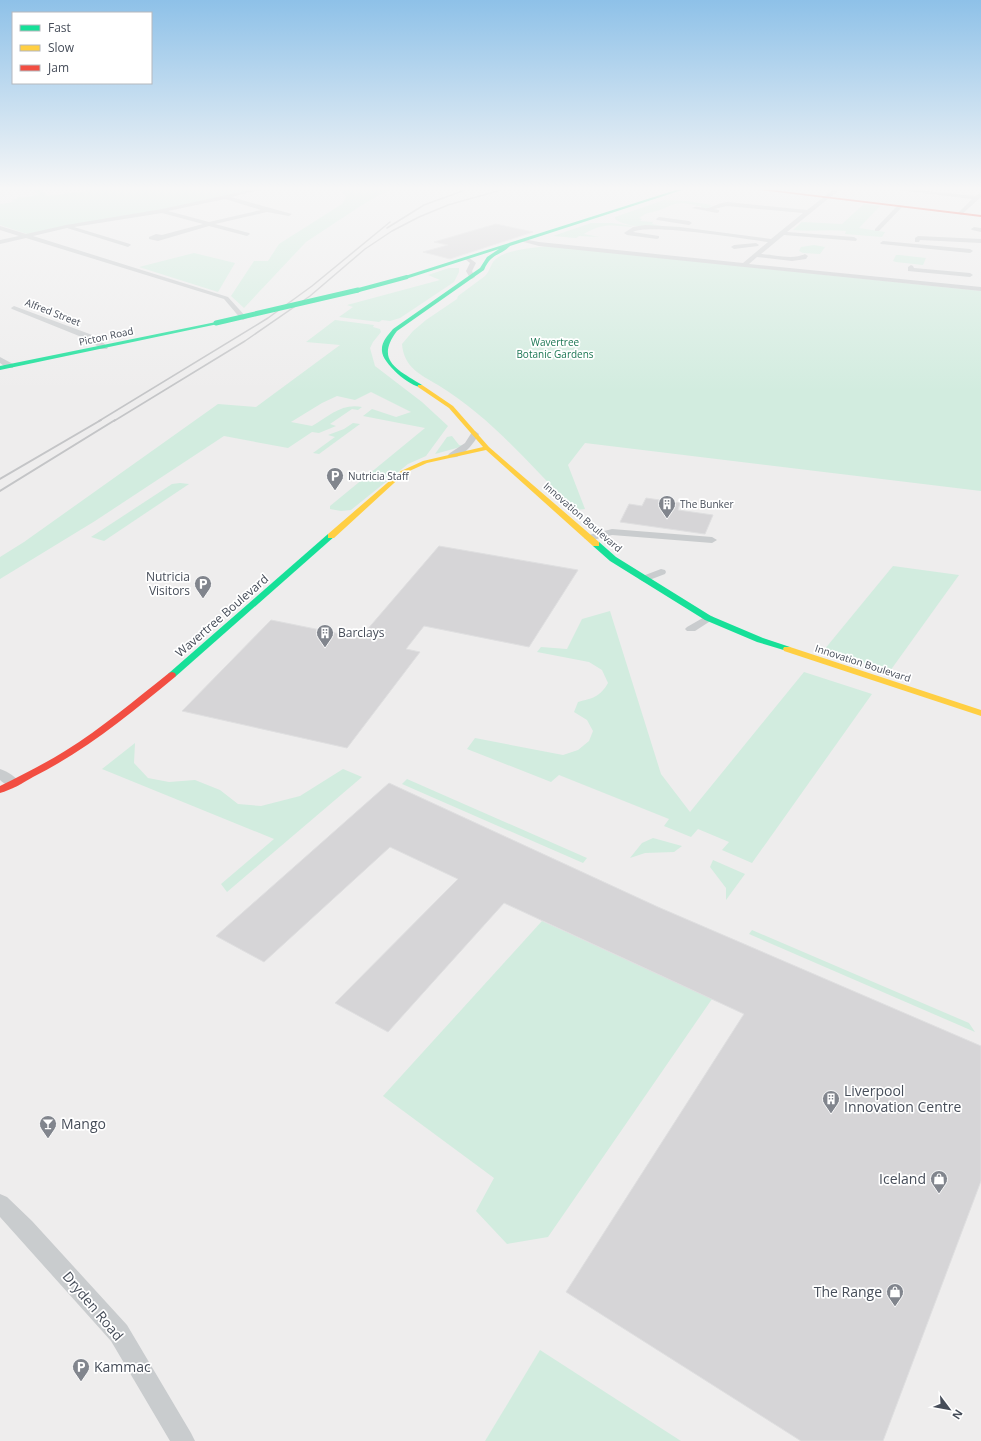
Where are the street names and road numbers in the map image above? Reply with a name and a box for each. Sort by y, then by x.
street label: Alfred Street [23,295,83,329]
street label: Picton Road [77,323,135,349]
street label: Innovation Boulevard [541,479,625,555]
street label: Wavertree Boulevard [172,570,272,661]
street label: Innovation Boulevard [813,641,913,685]
street label: Dryden Road [59,1267,128,1344]

